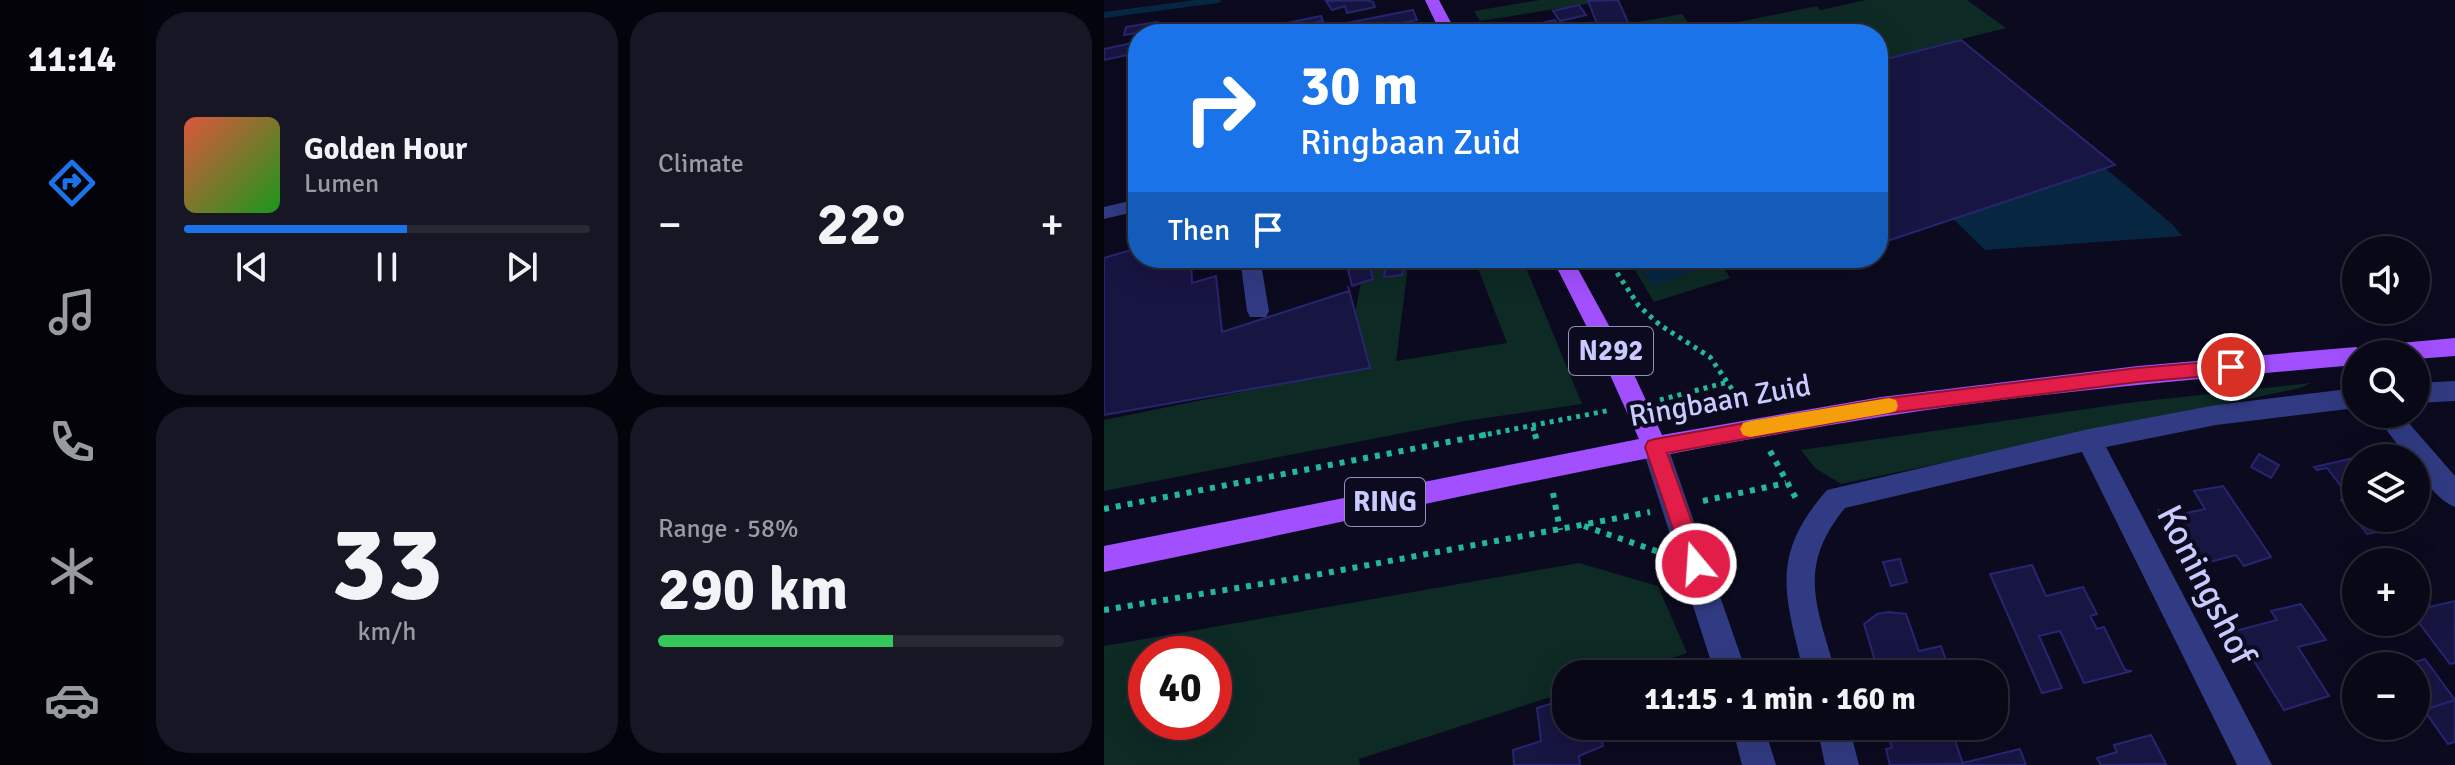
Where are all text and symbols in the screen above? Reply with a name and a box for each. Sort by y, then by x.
text: 11:14 [28,37,116,82]
text: 30 m [1300,51,1418,120]
icon: right [1168,56,1272,160]
text: Ringbaan Zuid [1300,120,1521,165]
text: Golden Hour [304,131,467,168]
text: Climate [658,148,744,180]
icon: directions [44,155,100,211]
text: Lumen [304,168,379,200]
text: 22° [817,188,905,262]
text: − [658,198,682,252]
text: + [1040,198,1064,252]
icon: arrive [1246,208,1290,252]
text: Then [1168,212,1230,249]
map controls [2342,236,2430,740]
button: sound [2342,236,2430,324]
icon: previous [230,245,274,289]
icon: pause [365,245,409,289]
icon: next [500,245,544,289]
icon: music [44,284,100,340]
road number: N292 [1569,327,1653,375]
pin [2197,333,2265,401]
button: search [2342,340,2430,428]
icon: arrive [2209,345,2253,389]
street label: Ringbaan Zuid [1626,367,1814,435]
icon: phone [44,414,100,470]
button: layers [2342,444,2430,532]
road number: RING [1345,478,1425,526]
street label: Koningshof [2147,497,2266,674]
text: 33 [331,500,443,628]
text: Range · 58% [658,513,799,545]
position arrow [1654,522,1738,606]
icon: climate [44,543,100,599]
button: + [2342,548,2430,636]
text: 290 km [658,553,848,627]
text: km/h [358,616,416,648]
speed limit sign: 40 [1128,636,1232,740]
button: − [2342,652,2430,740]
icon: car [44,672,100,728]
text: 11:15 · 1 min · 160 m [1644,681,1916,718]

